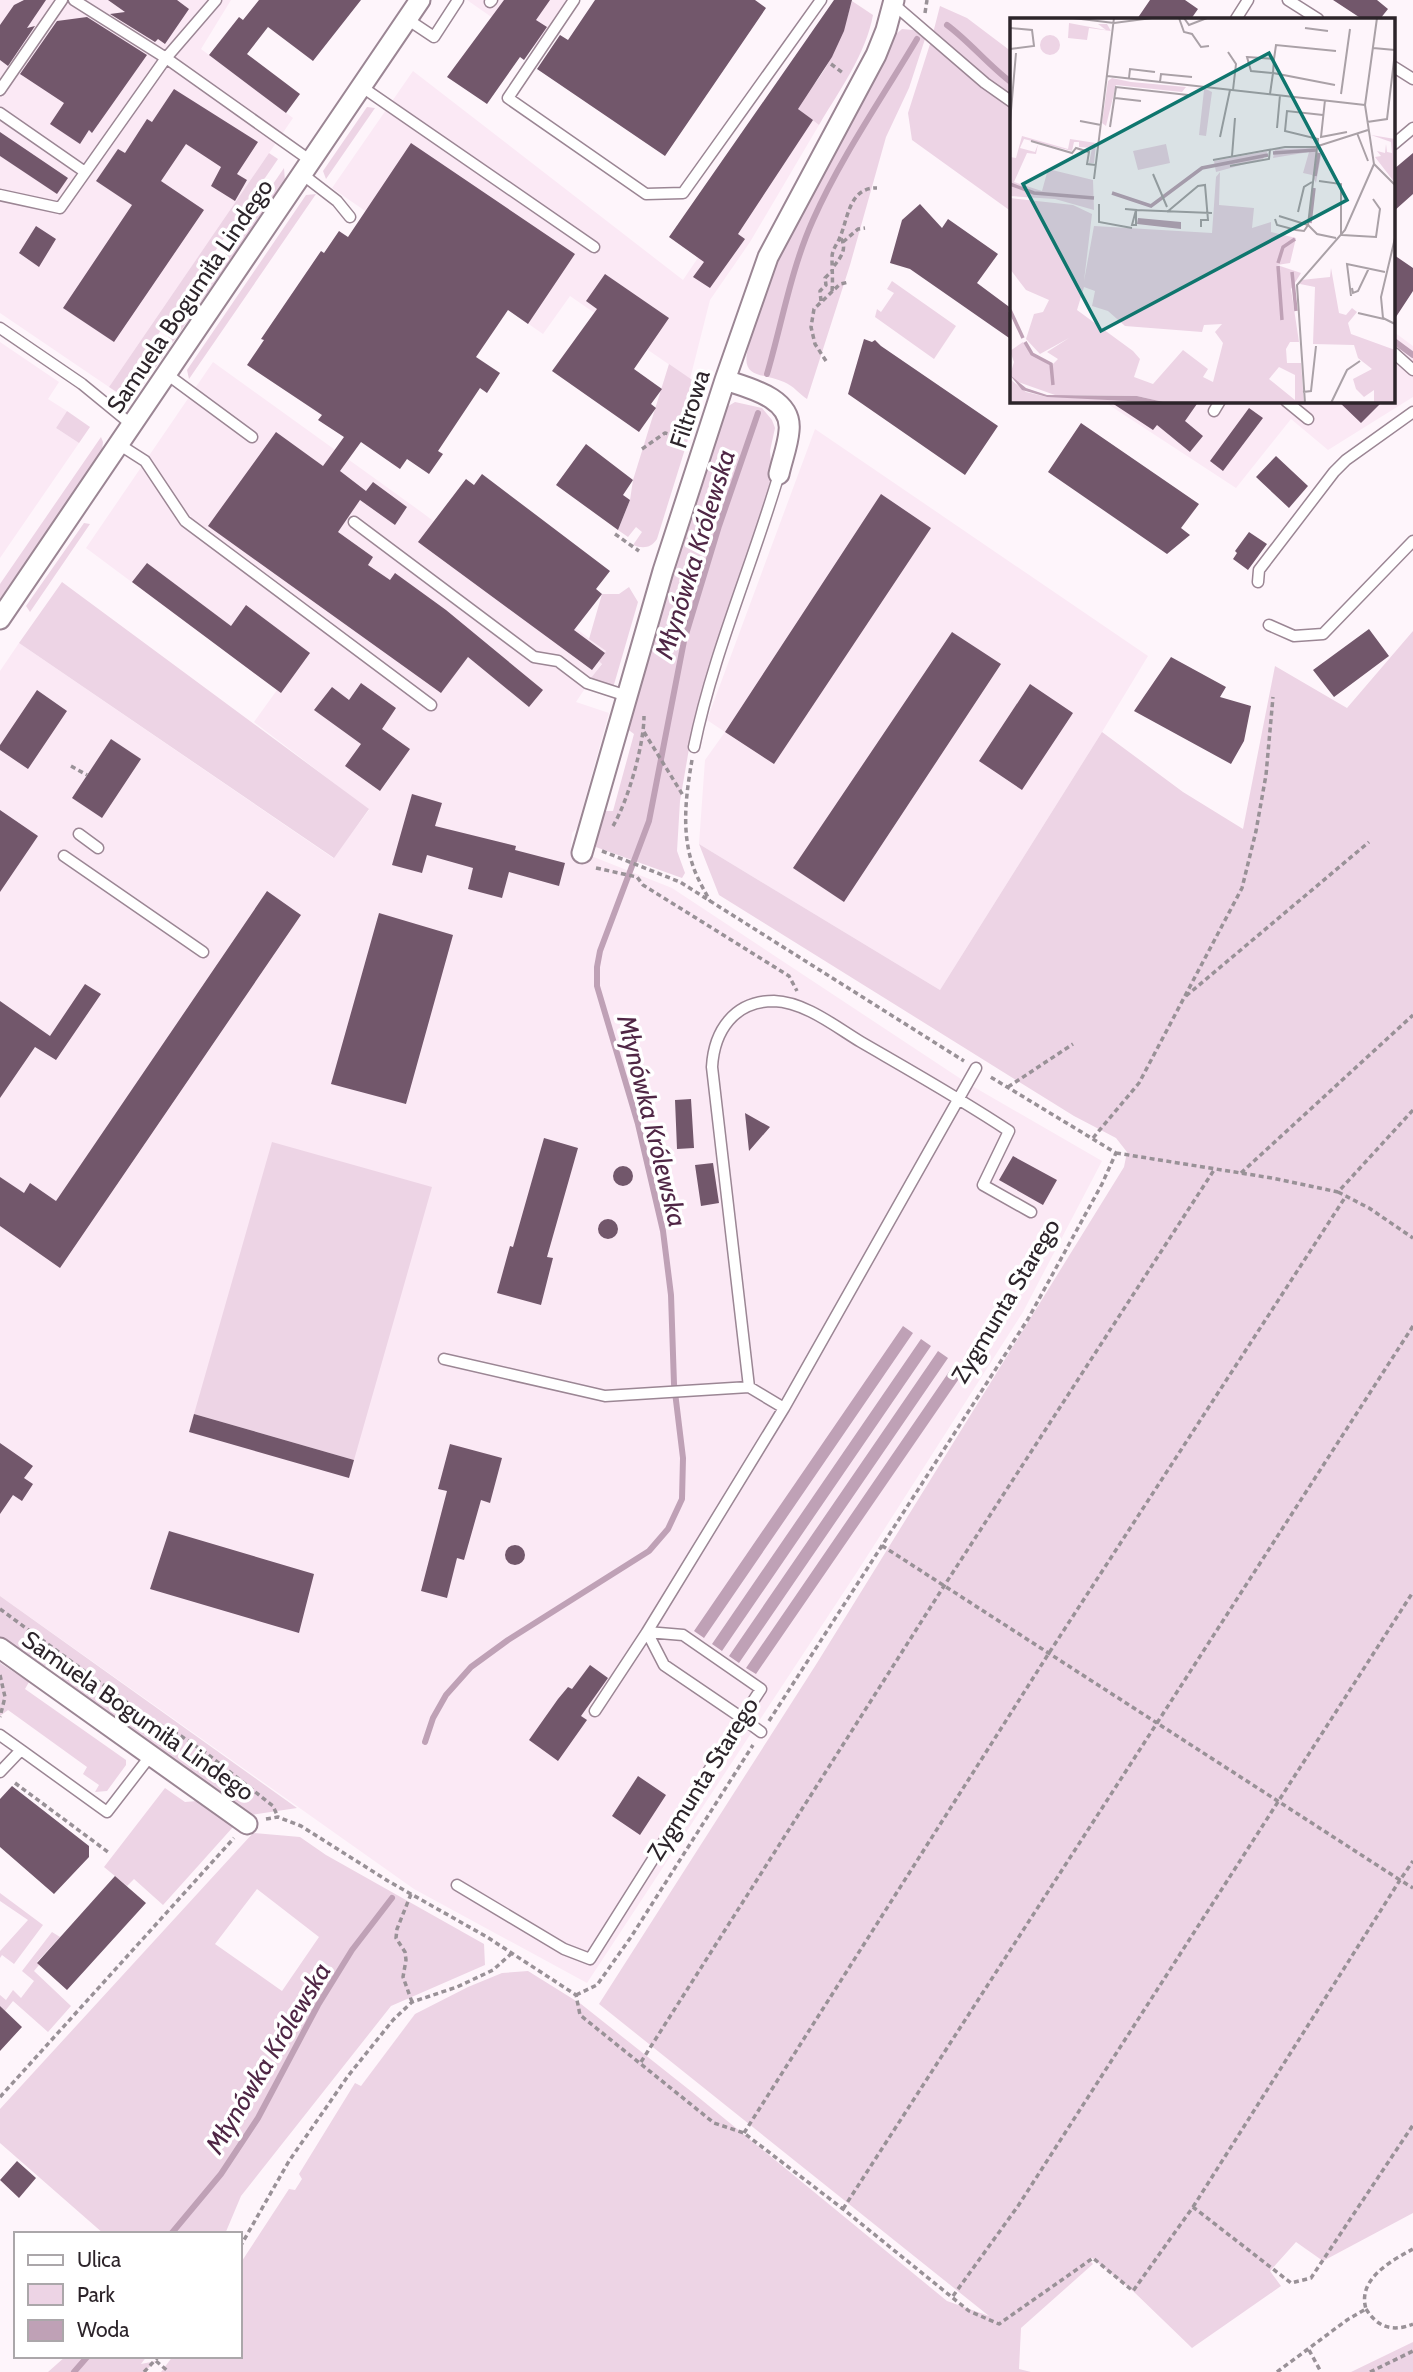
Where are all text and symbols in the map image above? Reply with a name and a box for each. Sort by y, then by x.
inset map [1010,18,1396,402]
street label: Samuela Bogumiła Lindego [100,173,279,418]
street label: Filtrowa [663,366,716,452]
water label: Młynówka Królewska [648,445,742,664]
water label: Młynówka Królewska [610,1011,694,1230]
street label: Zygmunta Starego [945,1213,1066,1388]
street label: Samuela Bogumiła Lindego [17,1625,260,1807]
street label: Zygmunta Starego [641,1692,764,1866]
water label: Młynówka Królewska [198,1957,338,2160]
legend [14,2232,242,2358]
text: Ulica [77,2247,121,2272]
text: Park [77,2282,115,2307]
text: Woda [77,2317,129,2342]

